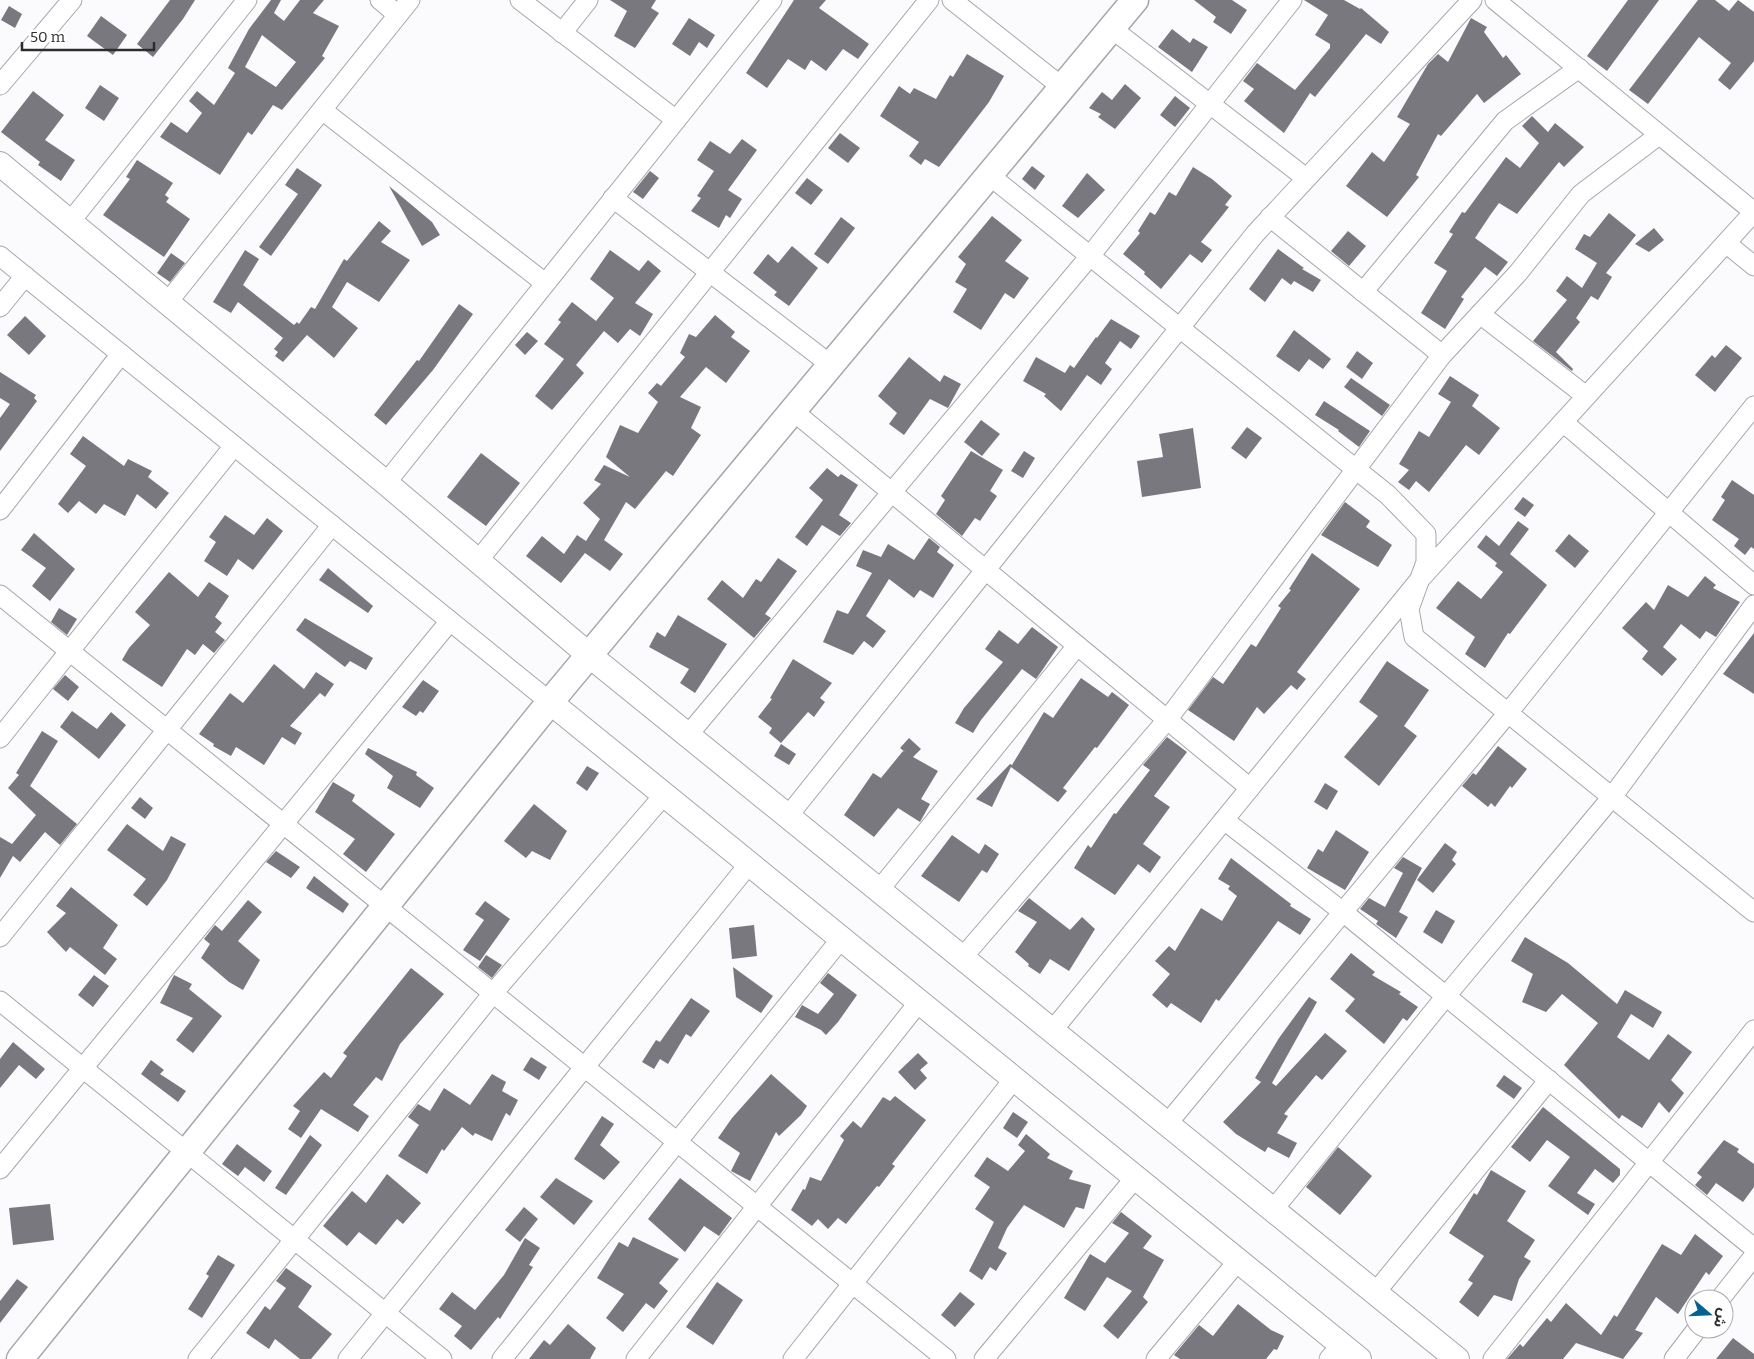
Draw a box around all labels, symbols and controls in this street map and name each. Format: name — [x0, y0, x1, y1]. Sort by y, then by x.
scale bar — [22, 20, 155, 52]
text: 50 m — [30, 28, 66, 46]
north arrow — [1684, 1289, 1734, 1339]
text: ش — [1710, 1306, 1732, 1330]

